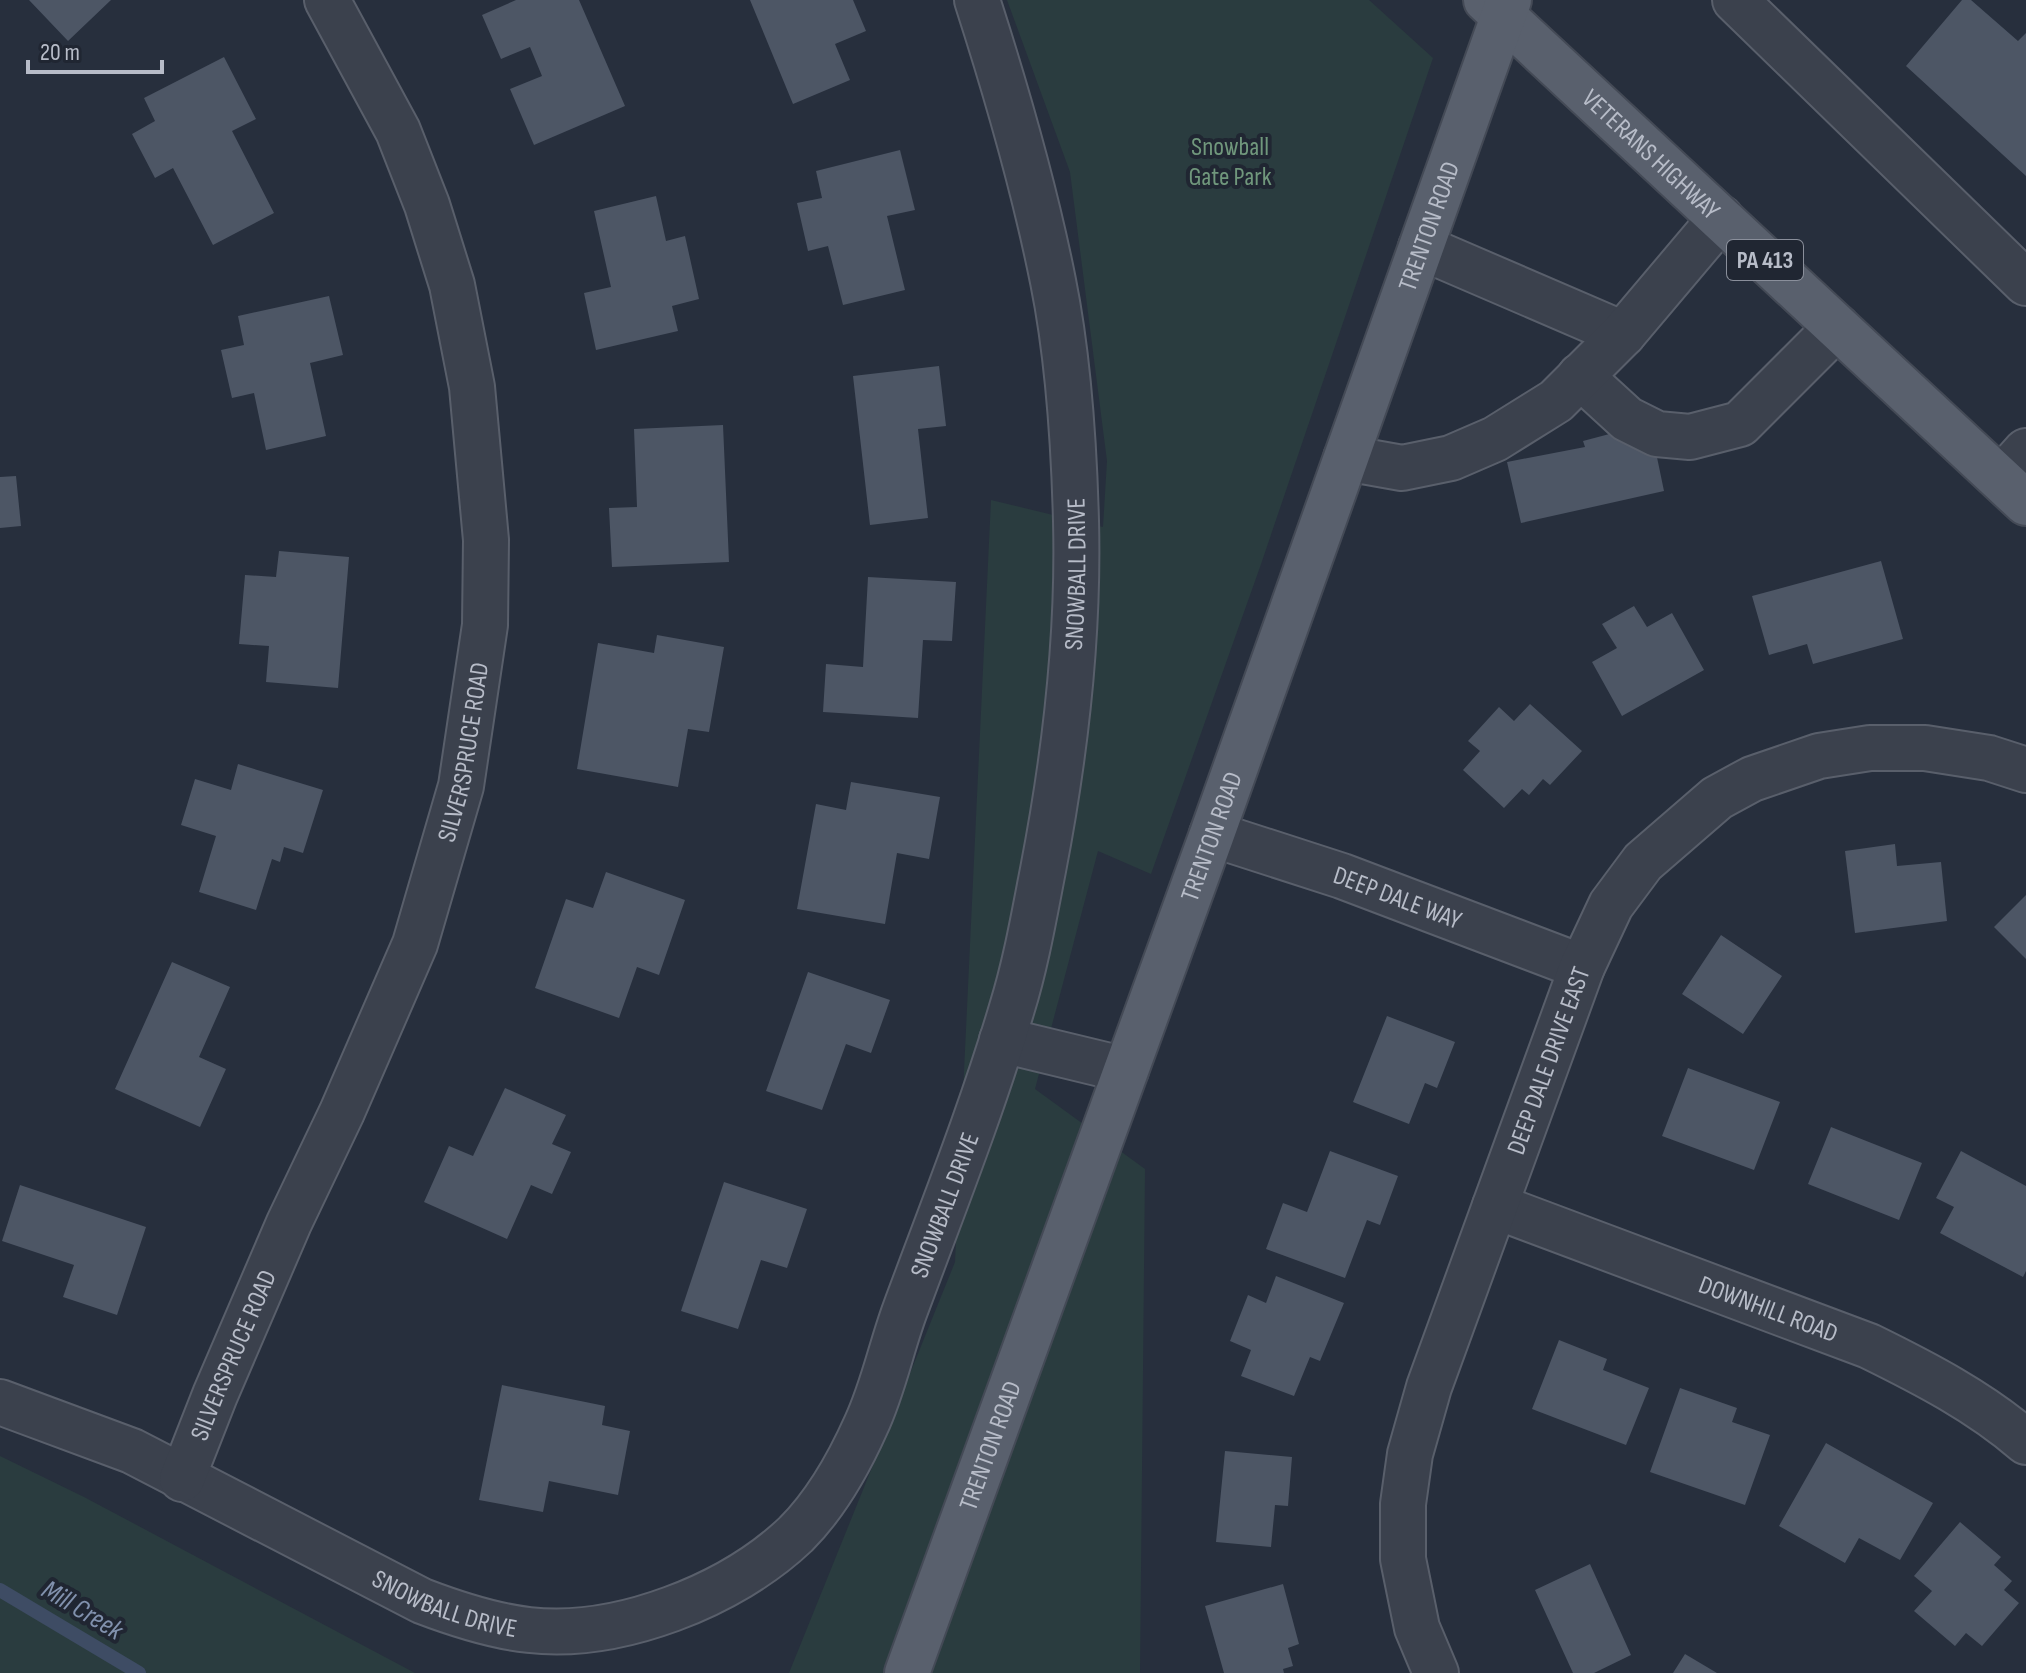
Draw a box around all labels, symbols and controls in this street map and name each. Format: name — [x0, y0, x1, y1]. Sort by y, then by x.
scale bar — [28, 24, 162, 74]
text: 20 m — [40, 38, 80, 67]
street label: VETERANS HIGHWAY — [1575, 83, 1726, 227]
park label: Snowball Gate Park — [1188, 132, 1272, 193]
street label: TRENTON ROAD — [1393, 158, 1467, 296]
road number: PA 413 — [1727, 240, 1803, 280]
street label: SNOWBALL DRIVE — [1059, 497, 1093, 651]
street label: SILVERSPRUCE ROAD — [432, 661, 496, 846]
street label: TRENTON ROAD — [1175, 768, 1250, 906]
street label: DEEP DALE WAY — [1329, 860, 1466, 937]
street label: DEEP DALE DRIVE EAST — [1501, 963, 1598, 1159]
street label: SNOWBALL DRIVE — [904, 1129, 987, 1282]
street label: SILVERSPRUCE ROAD — [185, 1266, 284, 1445]
street label: DOWNHILL ROAD — [1694, 1270, 1842, 1350]
street label: TRENTON ROAD — [953, 1377, 1029, 1515]
street label: SNOWBALL DRIVE — [367, 1564, 519, 1645]
water label: Mill Creek — [36, 1573, 130, 1648]

